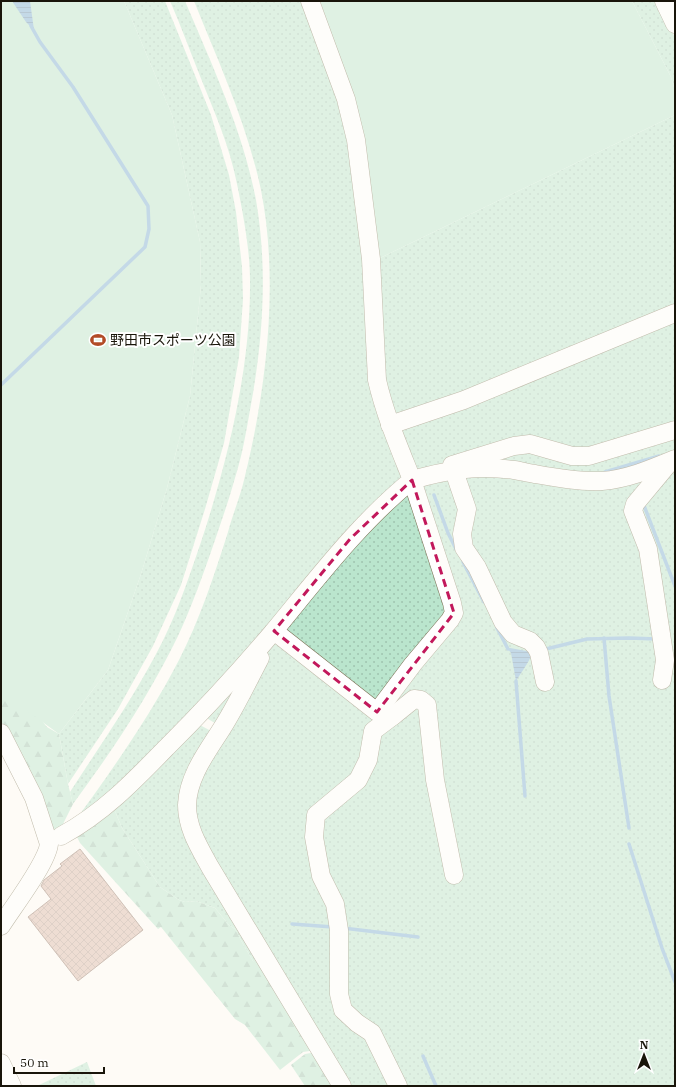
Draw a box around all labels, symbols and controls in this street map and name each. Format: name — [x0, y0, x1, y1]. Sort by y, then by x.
sports icon: 野田市スポーツ公園 — [89, 331, 107, 349]
place label: 野田市スポーツ公園 — [110, 331, 236, 349]
north arrow — [624, 1035, 664, 1075]
text: N — [640, 1038, 649, 1052]
scale bar — [14, 1049, 104, 1075]
text: 50 m — [20, 1055, 49, 1070]

